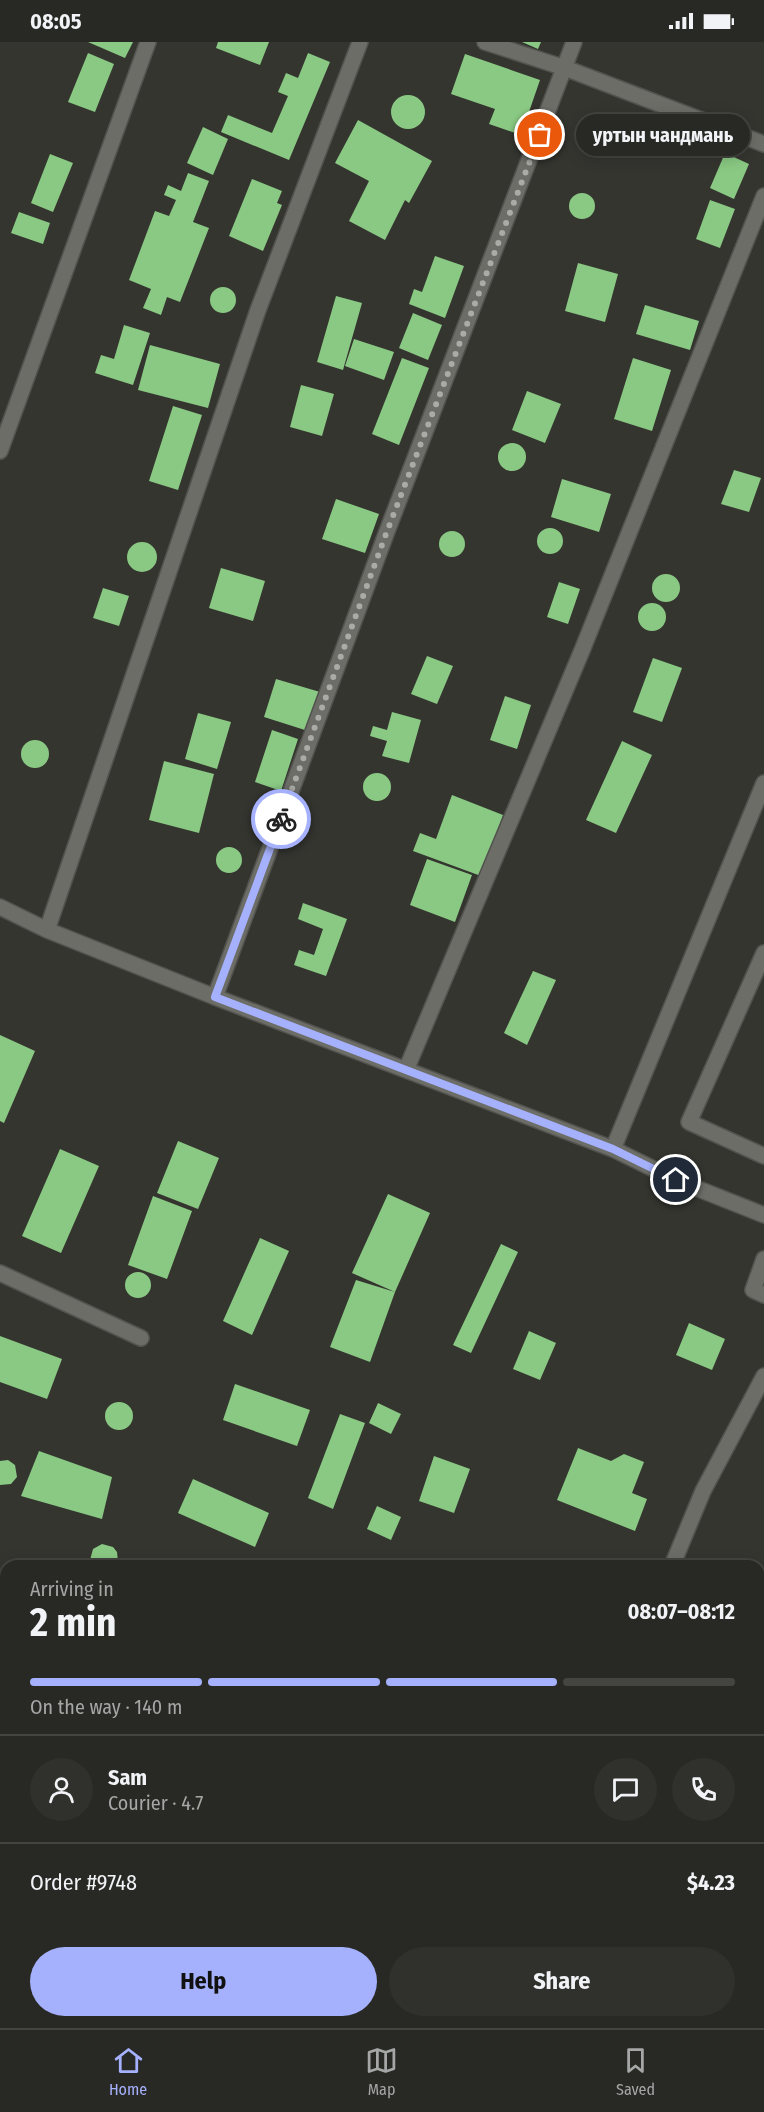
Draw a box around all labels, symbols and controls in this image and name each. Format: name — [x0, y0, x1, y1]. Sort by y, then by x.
text: 08:05 — [30, 8, 81, 35]
pin — [514, 109, 565, 160]
callout: уртын чандмань — [576, 114, 750, 156]
icon: bag — [523, 118, 556, 151]
text: уртын чандмань — [593, 123, 733, 147]
courier — [251, 789, 311, 849]
icon: bike — [265, 803, 298, 836]
pin — [650, 1154, 701, 1205]
icon: home — [659, 1163, 692, 1196]
text: Arriving in — [30, 1577, 114, 1601]
text: 08:07–08:12 — [627, 1598, 735, 1625]
text: 2 min — [30, 1600, 116, 1646]
text: On the way · 140 m — [30, 1695, 182, 1719]
button: person — [30, 1758, 93, 1821]
button: chat — [594, 1758, 657, 1821]
button: phone — [672, 1758, 735, 1821]
text: Sam — [108, 1764, 147, 1791]
text: Courier · 4.7 — [108, 1791, 203, 1815]
text: Order #9748 — [30, 1869, 137, 1896]
text: $4.23 — [687, 1869, 735, 1896]
button: Help — [30, 1947, 377, 2016]
button: Share — [389, 1947, 735, 2016]
tab: Home — [109, 2044, 147, 2099]
tab: Map — [365, 2044, 398, 2099]
tab: Saved — [616, 2044, 655, 2099]

